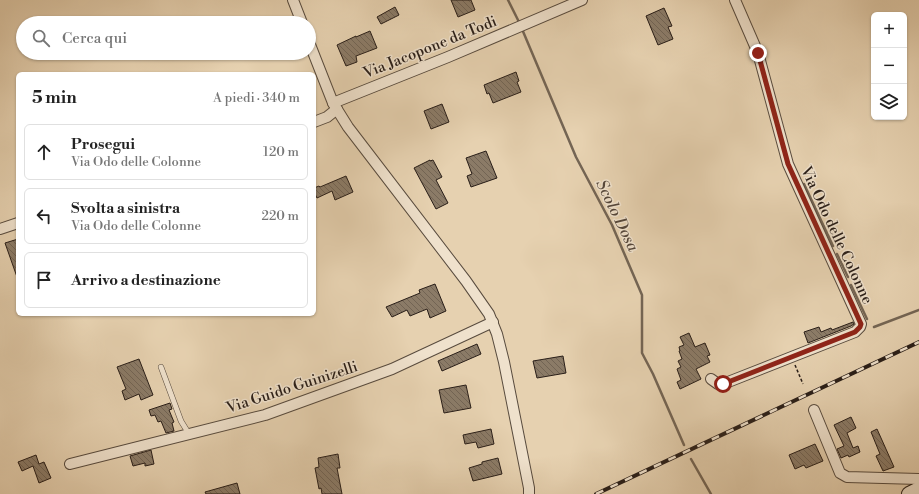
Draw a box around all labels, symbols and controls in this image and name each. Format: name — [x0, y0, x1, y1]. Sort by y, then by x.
street label: Via Jacopone da Todi — [360, 12, 500, 83]
map controls — [871, 12, 907, 120]
button: + — [871, 12, 907, 48]
search box — [16, 16, 316, 60]
icon: search — [30, 27, 52, 49]
text: Cerca qui — [62, 29, 127, 48]
route end — [749, 44, 767, 62]
button: − — [871, 48, 907, 84]
button: layers — [871, 84, 907, 120]
text: 5 min — [32, 87, 77, 109]
text: A piedi · 340 m — [213, 90, 300, 106]
text: Prosegui — [71, 135, 135, 154]
icon: ahead — [33, 141, 55, 163]
text: 120 m — [263, 144, 299, 160]
text: Via Odo delle Colonne — [71, 154, 201, 170]
street label: Via Odo delle Colonne — [796, 162, 877, 307]
water label: Scolo Dosa — [591, 176, 643, 255]
text: Svolta a sinistra — [71, 199, 180, 218]
icon: left — [33, 205, 55, 227]
text: 220 m — [261, 208, 299, 224]
text: Via Odo delle Colonne — [71, 218, 201, 234]
icon: arrive — [33, 269, 55, 291]
text: Arrivo a destinazione — [71, 271, 221, 290]
street label: Via Guido Guinizelli — [223, 357, 360, 418]
route start — [714, 375, 732, 393]

